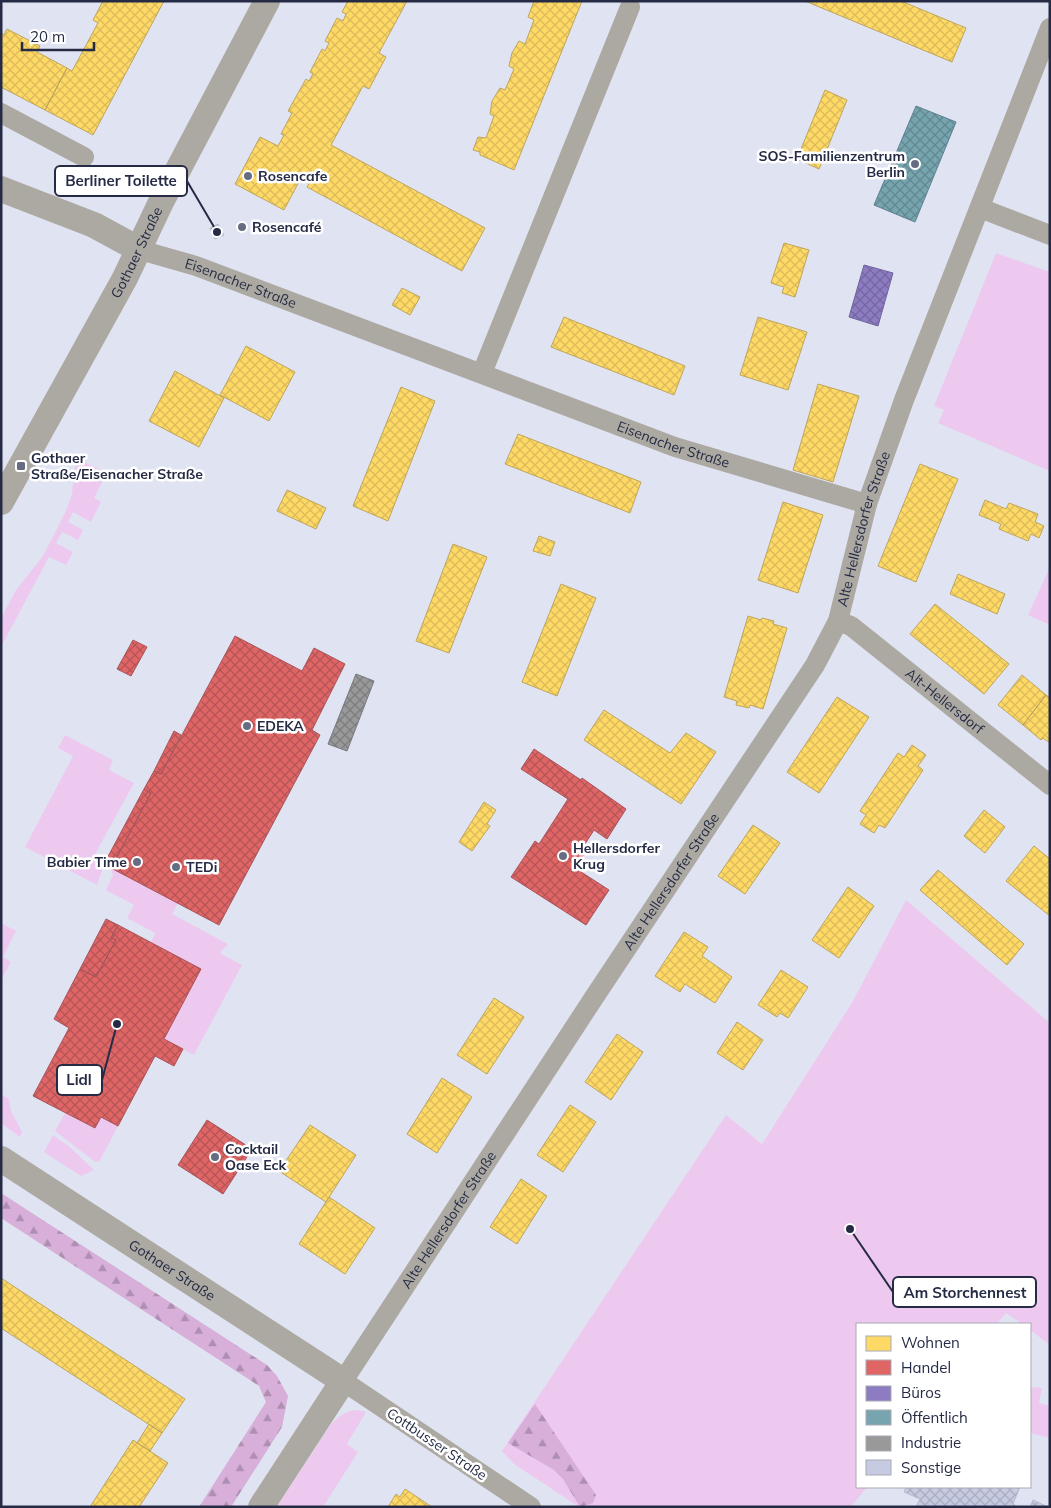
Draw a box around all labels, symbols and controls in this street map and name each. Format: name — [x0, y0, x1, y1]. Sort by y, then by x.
scale bar — [22, 20, 95, 52]
text: 20 m — [30, 27, 65, 46]
place label: SOS-Familienzentrum Berlin — [759, 147, 905, 181]
marker: SOS-Familienzentrum Berlin — [909, 158, 921, 170]
callout: Berliner Toilette — [55, 166, 187, 196]
place label: Rosencafe — [258, 167, 328, 185]
marker: Rosencafe — [242, 170, 254, 182]
text: Berliner Toilette — [65, 171, 177, 190]
street label: Gothaer Straße — [107, 204, 166, 301]
place label: Rosencafé — [252, 218, 322, 236]
marker: Rosencafé — [236, 221, 248, 233]
street label: Eisenacher Straße — [183, 254, 299, 312]
street label: Eisenacher Straße — [615, 417, 732, 472]
place label: Gothaer Straße/Eisenacher Straße — [31, 449, 203, 483]
street label: Alte Hellersdorfer Straße — [833, 449, 894, 609]
marker: Gothaer Straße/Eisenacher Straße — [15, 460, 27, 472]
street label: Alt-Hellersdorf — [902, 664, 988, 738]
place label: EDEKA — [257, 717, 304, 735]
marker: EDEKA — [241, 720, 253, 732]
street label: Alte Hellersdorfer Straße — [619, 810, 723, 953]
place label: Hellersdorfer Krug — [573, 839, 660, 873]
marker: Hellersdorfer Krug — [557, 850, 569, 862]
place label: Babier Time — [47, 853, 127, 871]
marker: Babier Time — [131, 856, 143, 868]
place label: TEDi — [186, 858, 217, 876]
marker: TEDi — [170, 861, 182, 873]
callout: Lidl — [57, 1065, 102, 1095]
text: Lidl — [66, 1070, 92, 1089]
place label: Cocktail Oase Eck — [225, 1140, 287, 1174]
street label: Alte Hellersdorfer Straße — [397, 1148, 500, 1292]
marker: Cocktail Oase Eck — [209, 1151, 221, 1163]
street label: Gothaer Straße — [125, 1235, 219, 1305]
callout: Am Storchennest — [893, 1277, 1036, 1307]
text: Am Storchennest — [904, 1283, 1027, 1302]
legend — [856, 1323, 1031, 1488]
text: Wohnen — [901, 1333, 960, 1352]
text: Handel — [901, 1358, 951, 1377]
text: Büros — [901, 1383, 941, 1402]
street label: Cottbusser Straße — [384, 1404, 490, 1484]
text: Öffentlich — [901, 1408, 968, 1427]
text: Industrie — [901, 1433, 961, 1452]
text: Sonstige — [901, 1458, 961, 1477]

